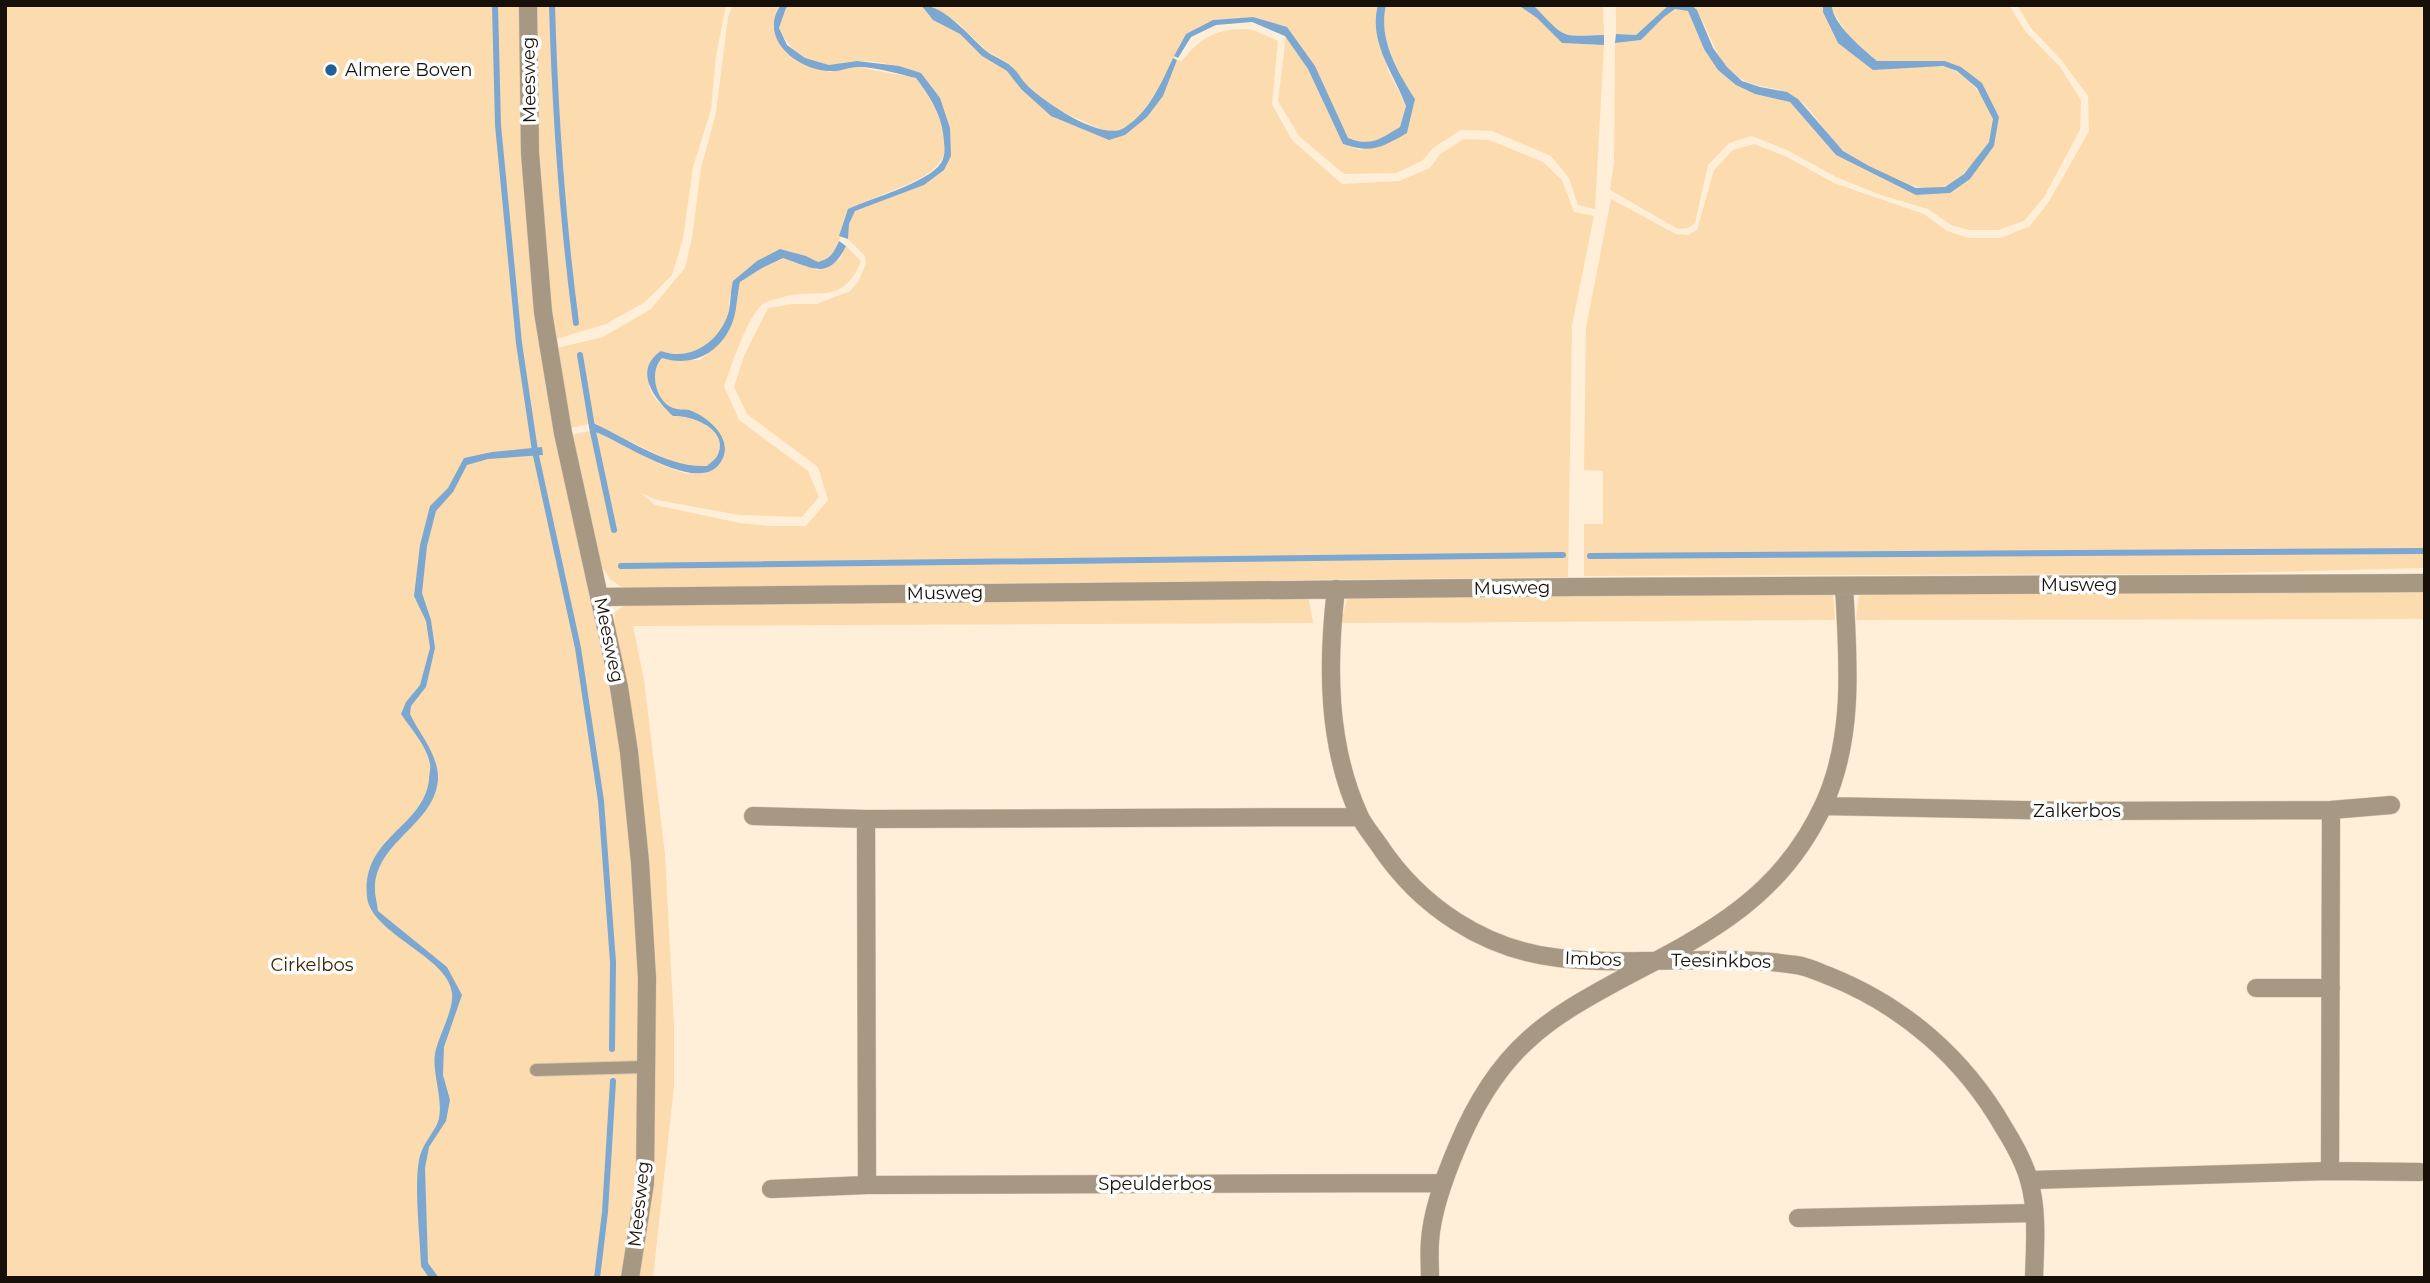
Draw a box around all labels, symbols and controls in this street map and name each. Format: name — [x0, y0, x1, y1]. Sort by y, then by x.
street label: Meesweg — [517, 37, 541, 123]
place label: Almere Boven — [345, 59, 472, 81]
marker: Almere Boven — [323, 62, 339, 78]
street label: Musweg — [2041, 574, 2117, 596]
street label: Musweg — [1473, 576, 1551, 600]
street label: Musweg — [906, 581, 984, 605]
street label: Meesweg — [589, 596, 629, 684]
street label: Zalkerbos — [2033, 800, 2121, 822]
street label: Imbos — [1564, 947, 1622, 971]
street label: Teesinkbos — [1671, 949, 1771, 973]
park label: Cirkelbos — [270, 954, 354, 976]
street label: Meesweg — [624, 1160, 654, 1248]
street label: Speulderbos — [1098, 1173, 1212, 1195]

